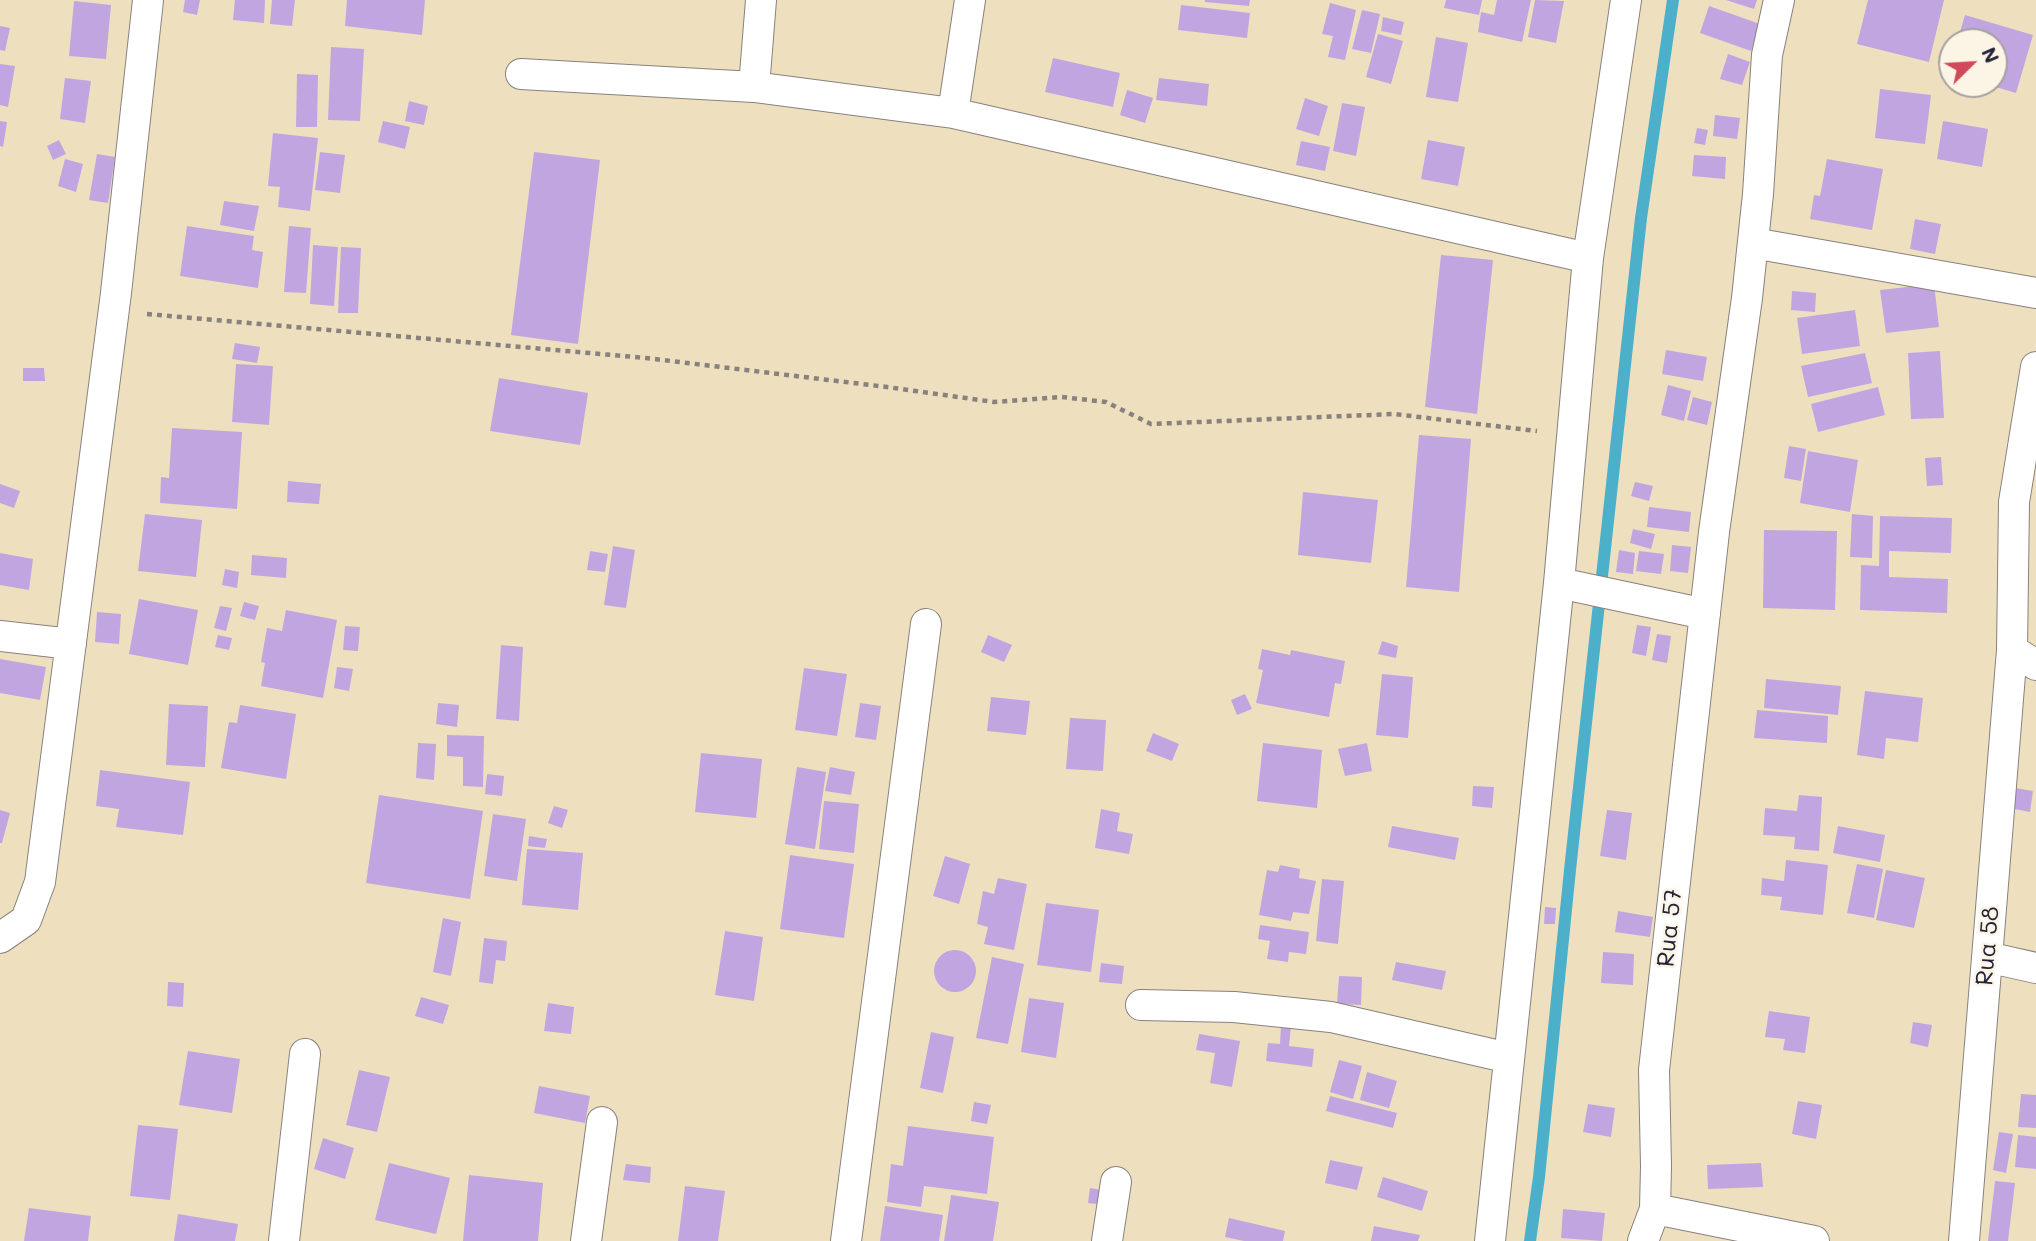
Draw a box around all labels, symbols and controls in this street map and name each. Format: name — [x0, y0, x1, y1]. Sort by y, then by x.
north arrow — [1938, 28, 2008, 98]
text: N — [1976, 43, 2005, 67]
street label: Rua 57 — [1652, 887, 1688, 969]
street label: Rua 58 — [1970, 905, 2006, 987]

